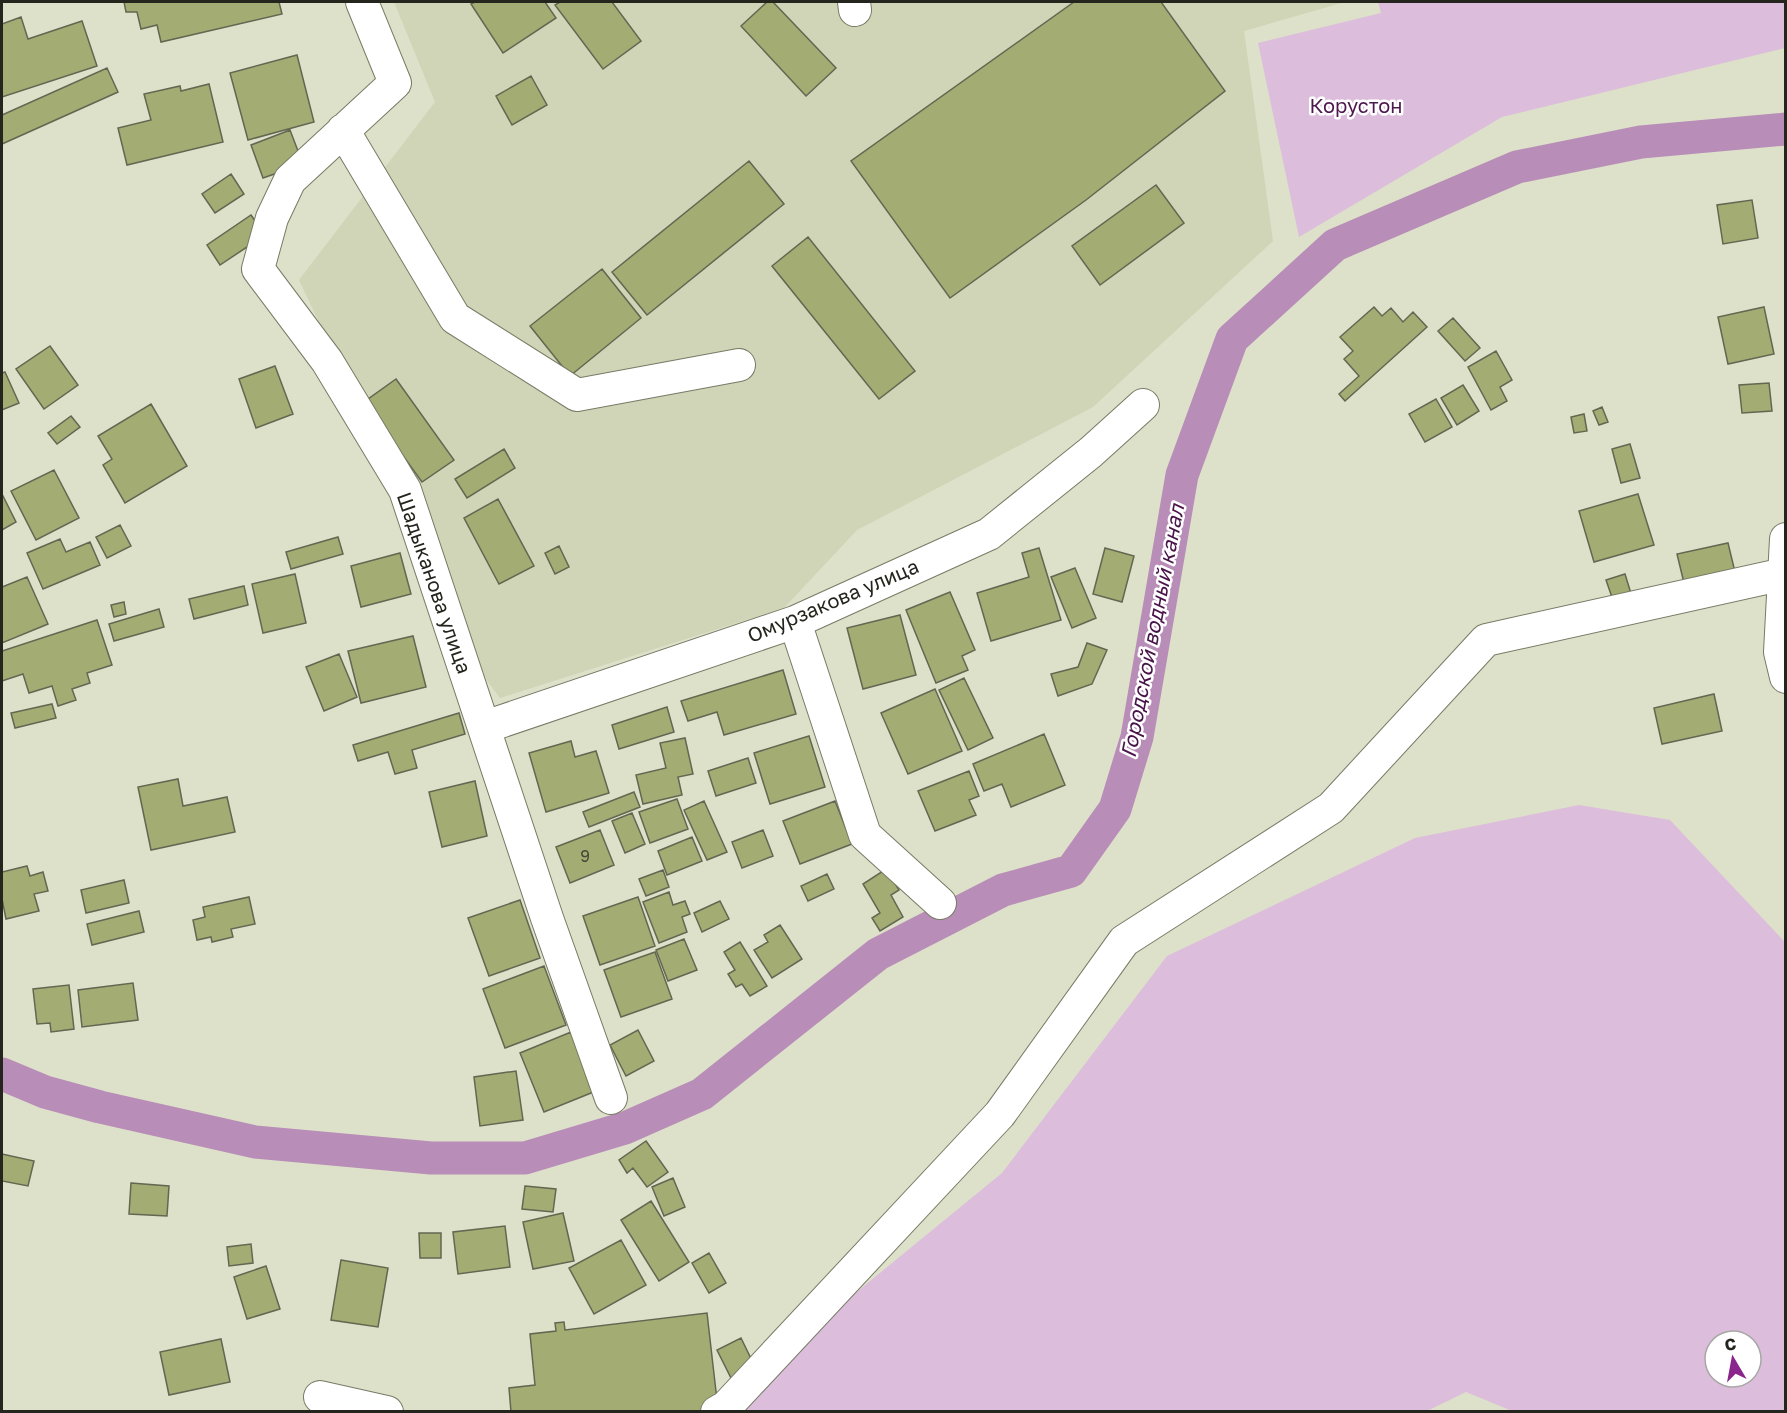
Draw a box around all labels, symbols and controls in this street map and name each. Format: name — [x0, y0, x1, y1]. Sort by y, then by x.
park label: Корустон — [1310, 93, 1403, 117]
street label: Шадыканова улица — [393, 489, 477, 677]
water label: Городской водный канал — [1115, 500, 1190, 760]
street label: Омурзакова улица — [743, 553, 922, 647]
house number: 9 — [580, 846, 590, 866]
north arrow — [1703, 1329, 1763, 1389]
text: С — [1723, 1333, 1738, 1355]

